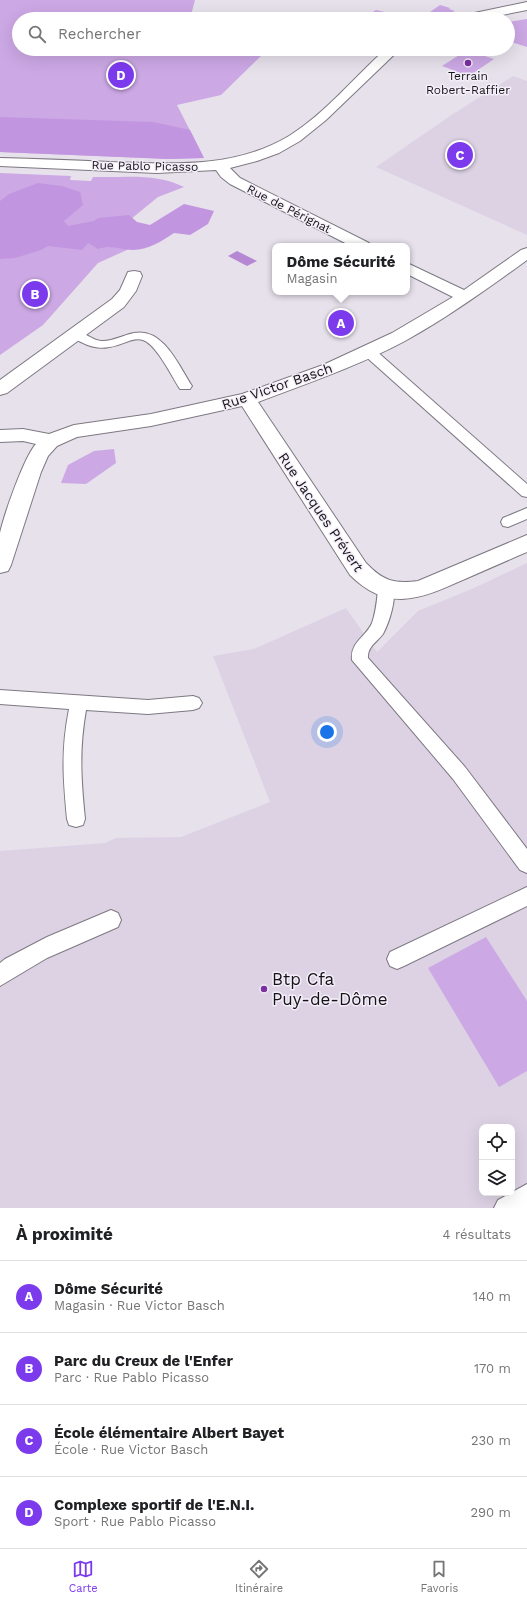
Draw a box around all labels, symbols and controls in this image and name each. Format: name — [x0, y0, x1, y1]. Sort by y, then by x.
search box — [12, 12, 515, 56]
icon: search — [26, 23, 48, 45]
text: Rechercher — [58, 25, 141, 43]
marker: Terrain Robert-Raffier — [463, 58, 473, 68]
pin: D — [108, 60, 134, 90]
place label: Terrain Robert-Raffier — [426, 69, 510, 97]
pin: C — [447, 140, 473, 170]
street label: Rue Pablo Picasso — [92, 158, 198, 174]
street label: Rue de Pérignat — [245, 182, 333, 236]
popup — [272, 243, 410, 295]
text: Dôme Sécurité — [286, 253, 396, 271]
text: Magasin — [286, 271, 337, 286]
pin: B — [22, 279, 48, 309]
pin: A — [328, 308, 354, 338]
street label: Rue Victor Basch — [219, 360, 335, 412]
street label: Rue Jacques Prévert — [275, 450, 367, 575]
your location — [317, 722, 337, 742]
place label: Btp Cfa Puy-de-Dôme — [272, 969, 388, 1009]
marker: Btp Cfa Puy-de-Dôme — [259, 984, 269, 994]
map controls — [479, 1124, 515, 1196]
button: locate — [479, 1124, 515, 1160]
button: layers — [479, 1160, 515, 1196]
text: À proximité — [16, 1224, 113, 1244]
text: 4 résultats — [443, 1227, 511, 1242]
text: Dôme Sécurité — [54, 1280, 163, 1298]
text: A — [25, 1289, 33, 1304]
text: 140 m — [473, 1289, 511, 1304]
text: Magasin · Rue Victor Basch — [54, 1298, 225, 1313]
text: Parc du Creux de l'Enfer — [54, 1352, 233, 1370]
text: B — [25, 1361, 33, 1376]
text: 170 m — [474, 1361, 511, 1376]
text: Parc · Rue Pablo Picasso — [54, 1370, 209, 1385]
text: École élémentaire Albert Bayet — [54, 1424, 284, 1442]
text: C — [25, 1433, 33, 1448]
text: 230 m — [471, 1433, 511, 1448]
text: École · Rue Victor Basch — [54, 1442, 208, 1457]
text: Complexe sportif de l'E.N.I. — [54, 1496, 254, 1514]
text: D — [24, 1505, 34, 1520]
text: 290 m — [470, 1505, 511, 1520]
text: Sport · Rue Pablo Picasso — [54, 1514, 216, 1529]
tab: Carte — [69, 1558, 98, 1595]
tab: Itinéraire — [235, 1558, 283, 1595]
tab: Favoris — [421, 1558, 458, 1595]

